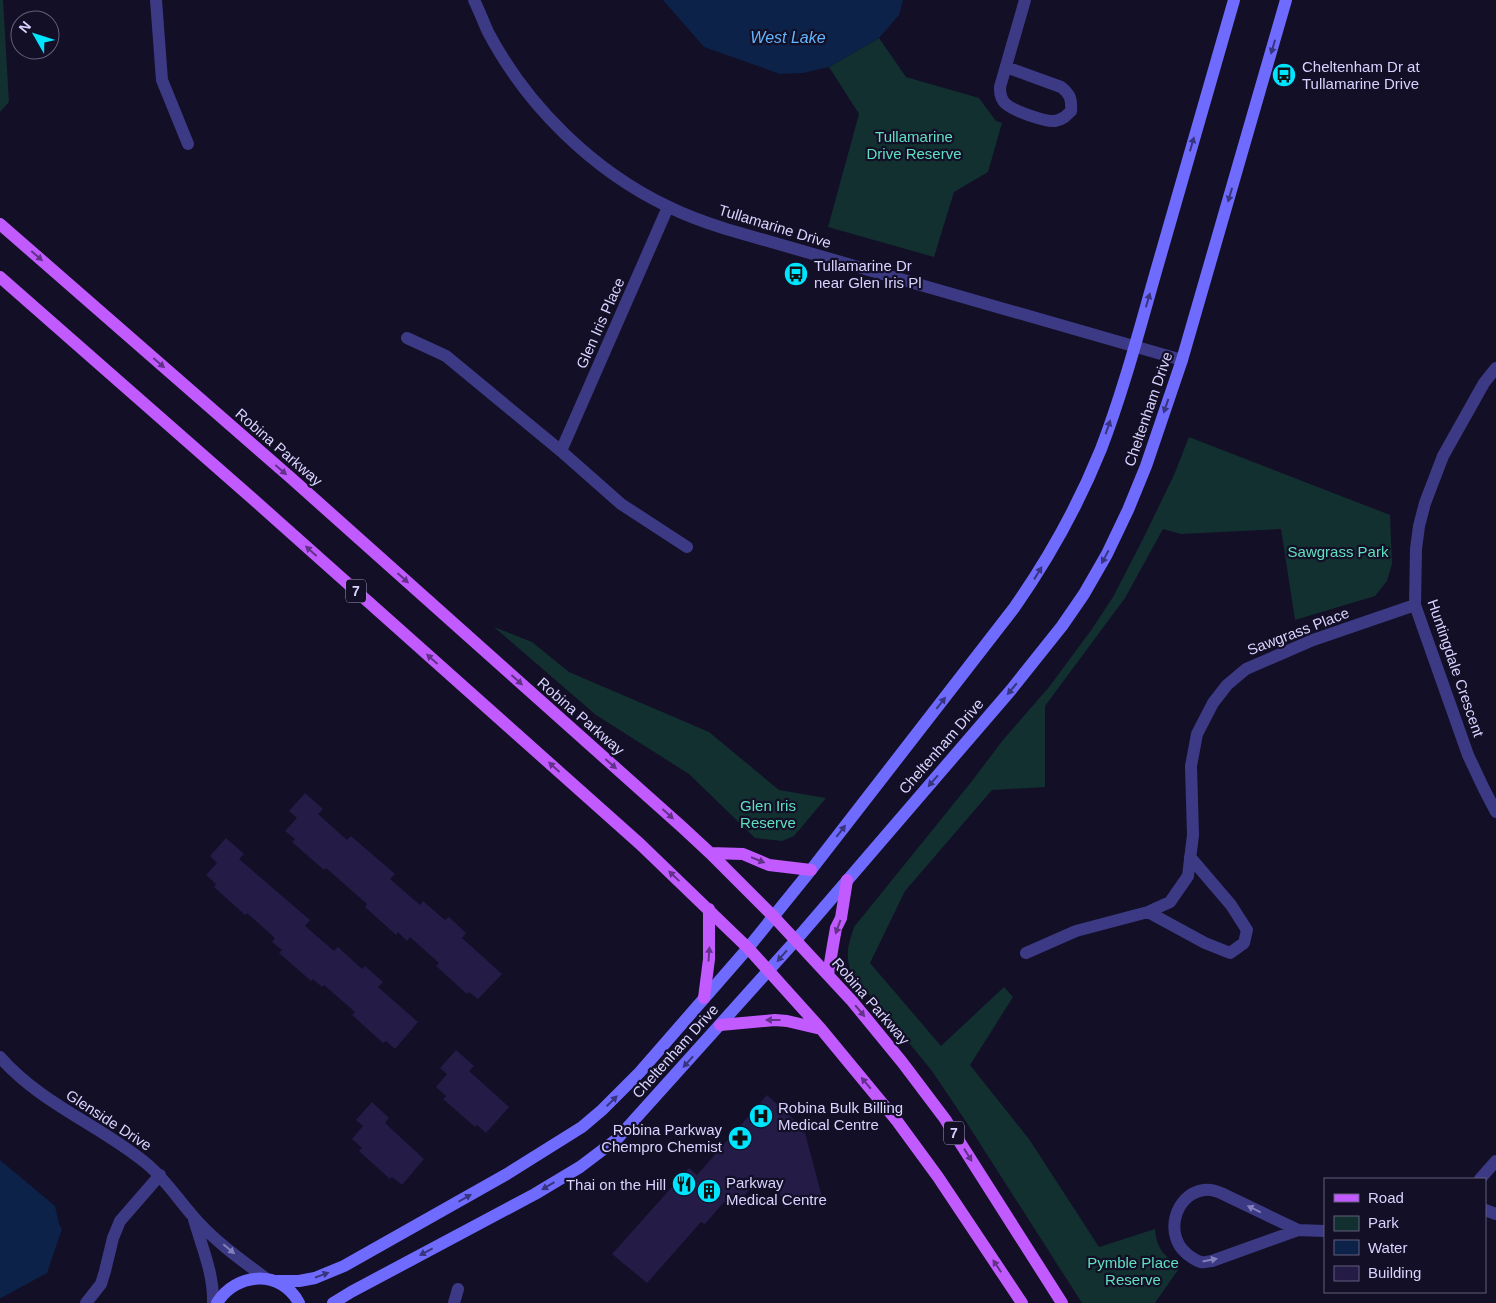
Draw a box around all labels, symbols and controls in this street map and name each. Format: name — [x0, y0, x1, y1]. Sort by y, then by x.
north arrow — [10, 10, 60, 60]
text: N — [15, 18, 34, 36]
water label: West Lake — [750, 29, 826, 46]
one-way arrow — [1268, 39, 1276, 54]
place label: Cheltenham Dr at Tullamarine Drive — [1302, 58, 1420, 92]
bus stop icon: Cheltenham Dr at Tullamarine Drive — [1271, 62, 1297, 88]
park label: Tullamarine Drive Reserve — [866, 128, 962, 162]
one-way arrow — [1189, 136, 1197, 151]
one-way arrow — [1225, 188, 1233, 203]
street label: Tullamarine Drive — [717, 201, 833, 251]
one-way arrow — [30, 251, 43, 262]
place label: Tullamarine Dr near Glen Iris Pl — [814, 257, 922, 291]
bus stop icon: Tullamarine Dr near Glen Iris Pl — [783, 261, 809, 287]
street label: Glen Iris Place — [572, 275, 628, 371]
one-way arrow — [1144, 292, 1152, 307]
street label: Cheltenham Drive — [1120, 349, 1176, 469]
one-way arrow — [152, 358, 165, 369]
one-way arrow — [1162, 399, 1170, 414]
street label: Robina Parkway — [232, 405, 326, 490]
one-way arrow — [1105, 419, 1112, 434]
one-way arrow — [275, 465, 288, 476]
park label: Sawgrass Park — [1288, 543, 1389, 560]
one-way arrow — [305, 545, 317, 557]
one-way arrow — [1101, 549, 1109, 564]
one-way arrow — [1034, 566, 1043, 579]
one-way arrow — [396, 573, 409, 584]
road number: 7 — [346, 580, 366, 602]
street label: Huntingdale Crescent — [1424, 597, 1488, 740]
street label: Sawgrass Place — [1245, 604, 1351, 658]
one-way arrow — [427, 653, 439, 665]
one-way arrow — [510, 674, 522, 686]
street label: Robina Parkway — [534, 674, 628, 759]
one-way arrow — [1006, 683, 1018, 695]
street label: Cheltenham Drive — [895, 695, 987, 797]
one-way arrow — [936, 697, 947, 710]
one-way arrow — [605, 758, 617, 770]
one-way arrow — [548, 761, 560, 773]
one-way arrow — [927, 774, 939, 786]
park label: Glen Iris Reserve — [740, 797, 796, 831]
one-way arrow — [661, 808, 673, 820]
one-way arrow — [836, 825, 847, 838]
one-way arrow — [751, 856, 766, 864]
one-way arrow — [668, 870, 680, 882]
one-way arrow — [834, 920, 842, 935]
one-way arrow — [706, 946, 714, 962]
one-way arrow — [776, 949, 788, 961]
street label: Robina Parkway — [829, 954, 914, 1048]
street label: Cheltenham Drive — [629, 1001, 721, 1101]
one-way arrow — [855, 1005, 866, 1018]
one-way arrow — [765, 1016, 781, 1024]
one-way arrow — [682, 1055, 694, 1067]
one-way arrow — [860, 1078, 872, 1090]
street label: Glenside Drive — [63, 1086, 155, 1154]
one-way arrow — [605, 1095, 617, 1107]
place label: Robina Bulk Billing Medical Centre — [778, 1099, 903, 1133]
hospital icon: Robina Bulk Billing Medical Centre — [748, 1103, 774, 1129]
place label: Robina Parkway Chempro Chemist — [601, 1121, 723, 1155]
road number: 7 — [944, 1122, 964, 1144]
pharmacy icon: Robina Parkway Chempro Chemist — [727, 1125, 753, 1151]
one-way arrow — [963, 1149, 972, 1162]
restaurant icon: Thai on the Hill — [671, 1171, 697, 1197]
place label: Parkway Medical Centre — [726, 1174, 827, 1208]
place label: Thai on the Hill — [566, 1176, 666, 1193]
building icon: Parkway Medical Centre — [696, 1178, 722, 1204]
legend — [1324, 1178, 1486, 1293]
one-way arrow — [541, 1181, 554, 1190]
text: Road — [1368, 1189, 1404, 1206]
one-way arrow — [458, 1193, 471, 1202]
one-way arrow — [1247, 1205, 1261, 1213]
text: Park — [1368, 1214, 1399, 1231]
text: Water — [1368, 1239, 1407, 1256]
one-way arrow — [222, 1244, 235, 1255]
one-way arrow — [418, 1248, 433, 1256]
park label: Pymble Place Reserve — [1087, 1254, 1179, 1288]
one-way arrow — [1202, 1256, 1218, 1264]
one-way arrow — [992, 1259, 1002, 1273]
text: Building — [1368, 1264, 1421, 1281]
one-way arrow — [315, 1271, 330, 1279]

